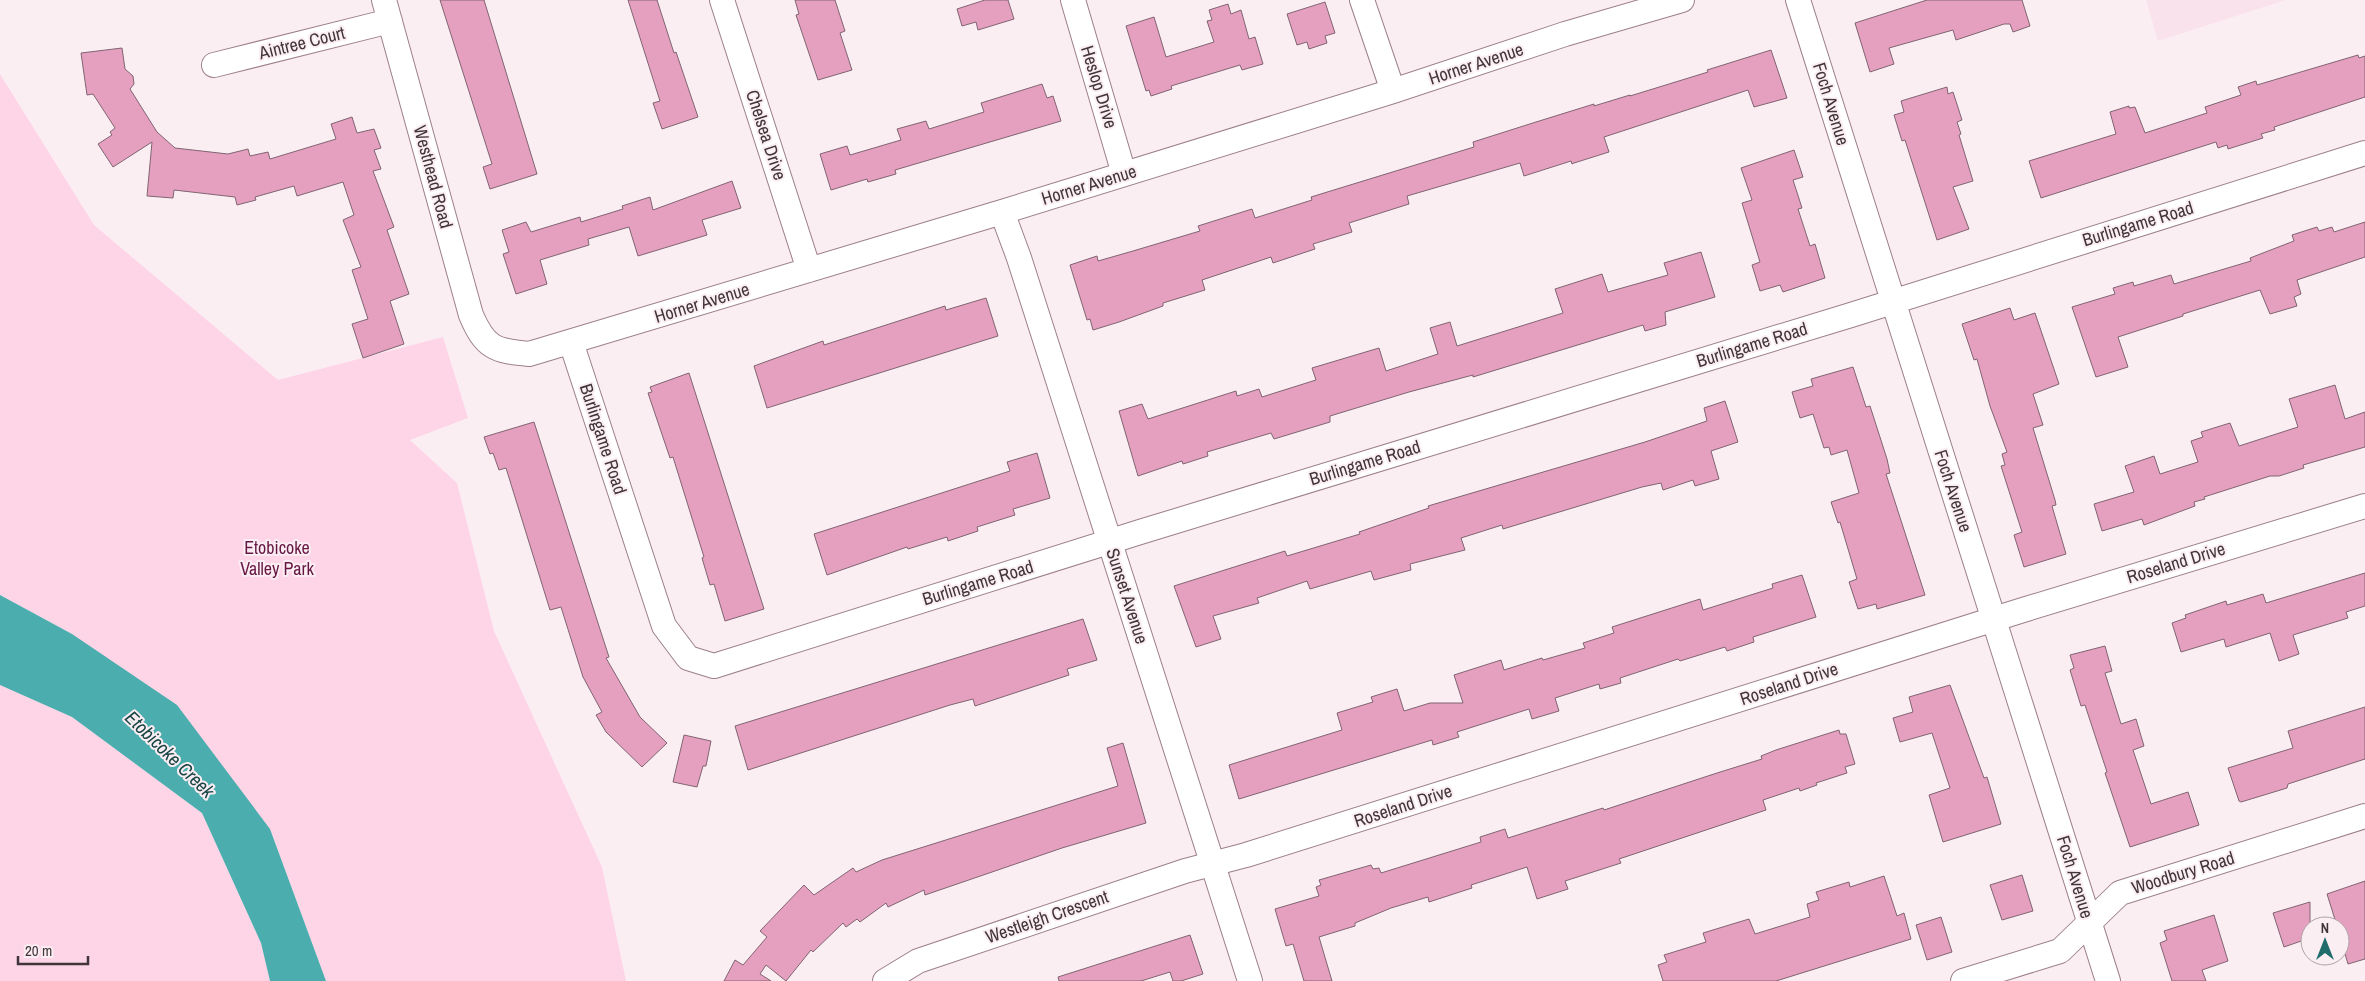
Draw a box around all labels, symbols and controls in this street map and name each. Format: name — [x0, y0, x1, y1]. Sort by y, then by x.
street label: Aintree Court — [255, 20, 347, 66]
street label: Horner Avenue — [1425, 36, 1526, 91]
street label: Heslop Drive — [1075, 42, 1124, 131]
street label: Foch Avenue — [1807, 59, 1856, 148]
street label: Chelsea Drive — [740, 87, 793, 183]
street label: Westhead Road — [408, 123, 459, 231]
street label: Horner Avenue — [1038, 158, 1139, 211]
street label: Burlingame Road — [2079, 195, 2196, 252]
street label: Horner Avenue — [651, 276, 752, 329]
street label: Burlingame Road — [1693, 316, 1810, 373]
street label: Burlingame Road — [574, 380, 633, 497]
street label: Burlingame Road — [1306, 434, 1423, 491]
street label: Foch Avenue — [1928, 446, 1979, 535]
park label: Etobicoke Valley Park — [240, 535, 314, 581]
street label: Roseland Drive — [2124, 536, 2228, 589]
street label: Sunset Avenue — [1100, 545, 1155, 647]
street label: Burlingame Road — [919, 554, 1036, 611]
street label: Roseland Drive — [1737, 656, 1841, 711]
water label: Etobicoke Creek — [120, 705, 221, 804]
street label: Roseland Drive — [1351, 778, 1455, 833]
street label: Foch Avenue — [2051, 832, 2100, 921]
street label: Woodbury Road — [2128, 845, 2237, 900]
street label: Westleigh Crescent — [982, 884, 1112, 949]
north arrow — [2300, 916, 2350, 966]
text: N — [2321, 919, 2329, 937]
scale bar — [18, 934, 88, 966]
text: 20 m — [25, 940, 52, 961]

